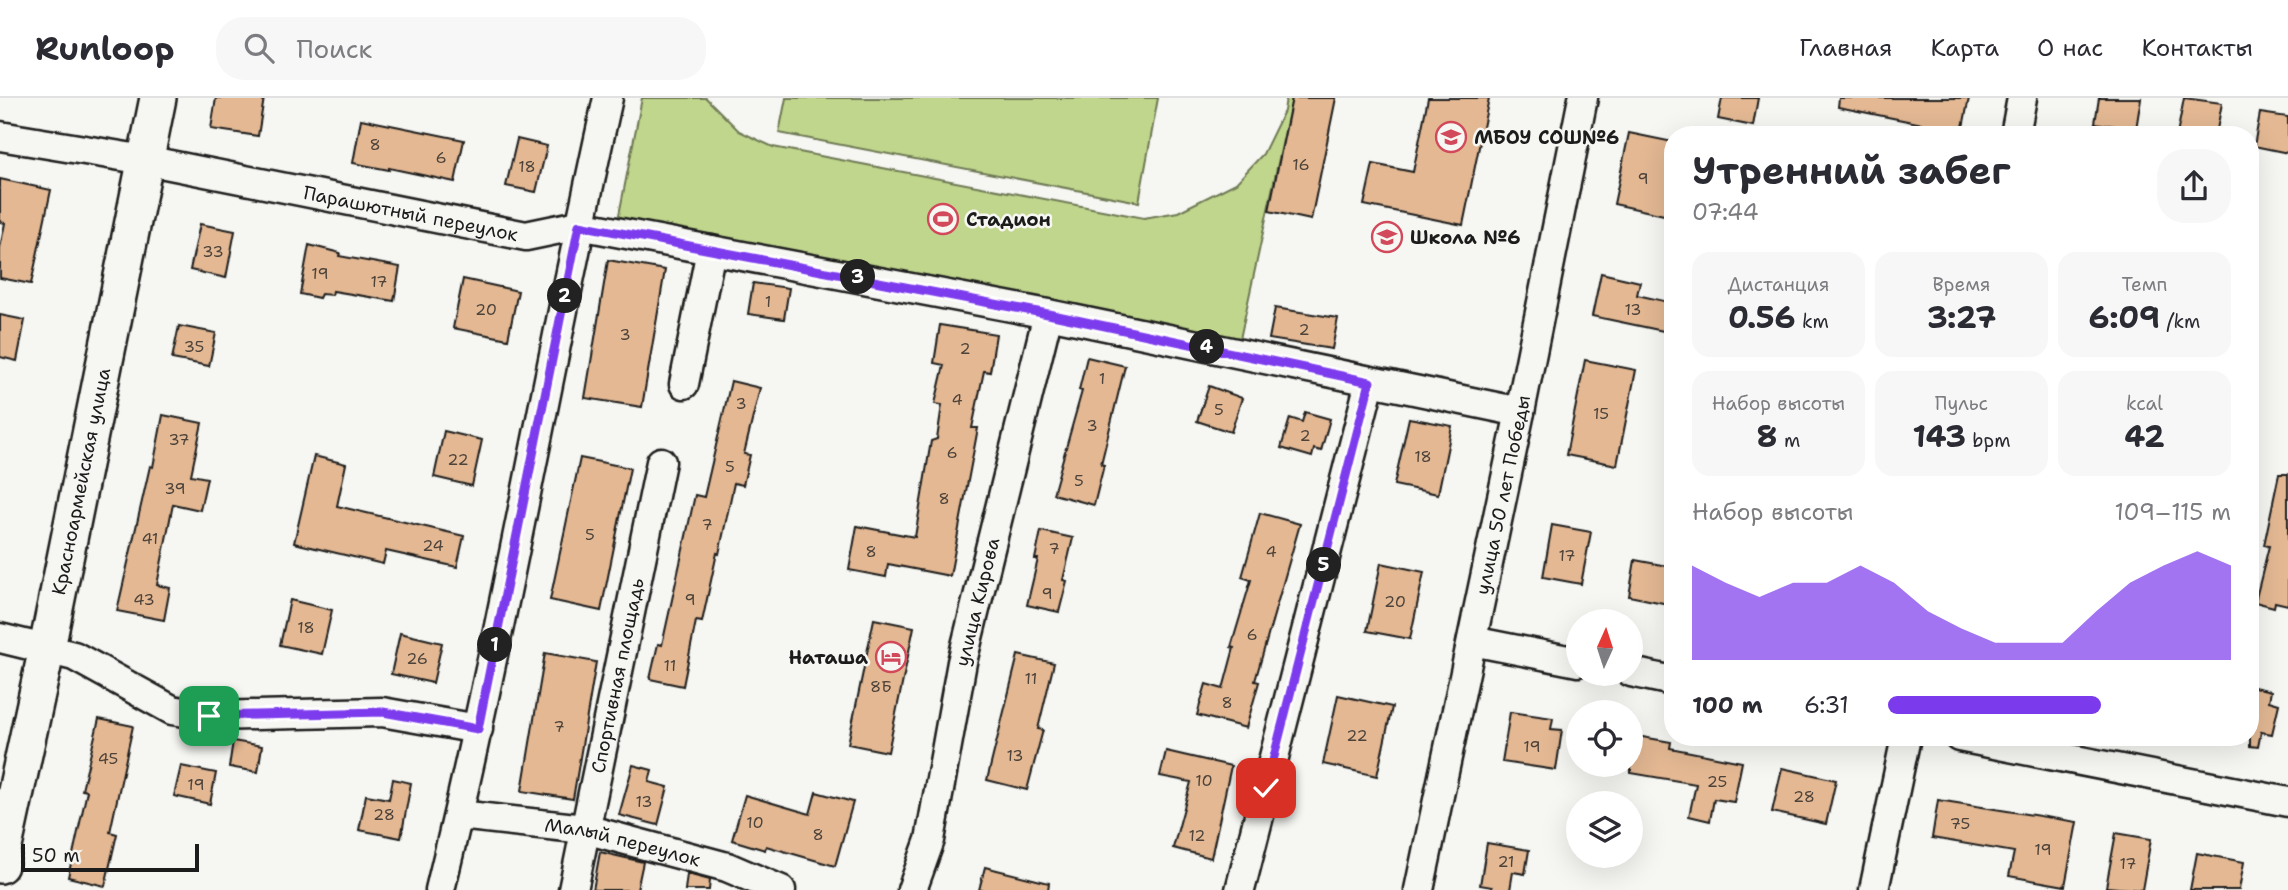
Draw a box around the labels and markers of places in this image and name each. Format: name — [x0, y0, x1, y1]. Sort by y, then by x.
school or university icon: МБОУ СОШ№6 — [1434, 120, 1468, 154]
place label: МБОУ СОШ№6 — [1474, 125, 1619, 150]
sports icon: Стадион — [926, 202, 960, 236]
place label: Стадион — [966, 207, 1051, 232]
school or university icon: Школа №6 — [1370, 220, 1404, 254]
place label: Школа №6 — [1410, 225, 1521, 250]
pin: 3 — [840, 260, 876, 294]
pin: 2 — [548, 278, 582, 314]
pin: 4 — [1190, 330, 1224, 364]
pin: 5 — [1306, 547, 1342, 582]
pin: 1 — [477, 628, 512, 662]
hotel icon: Наташа — [874, 640, 908, 674]
place label: Наташа — [788, 645, 868, 670]
pin — [179, 686, 239, 746]
pin — [1236, 758, 1296, 818]

